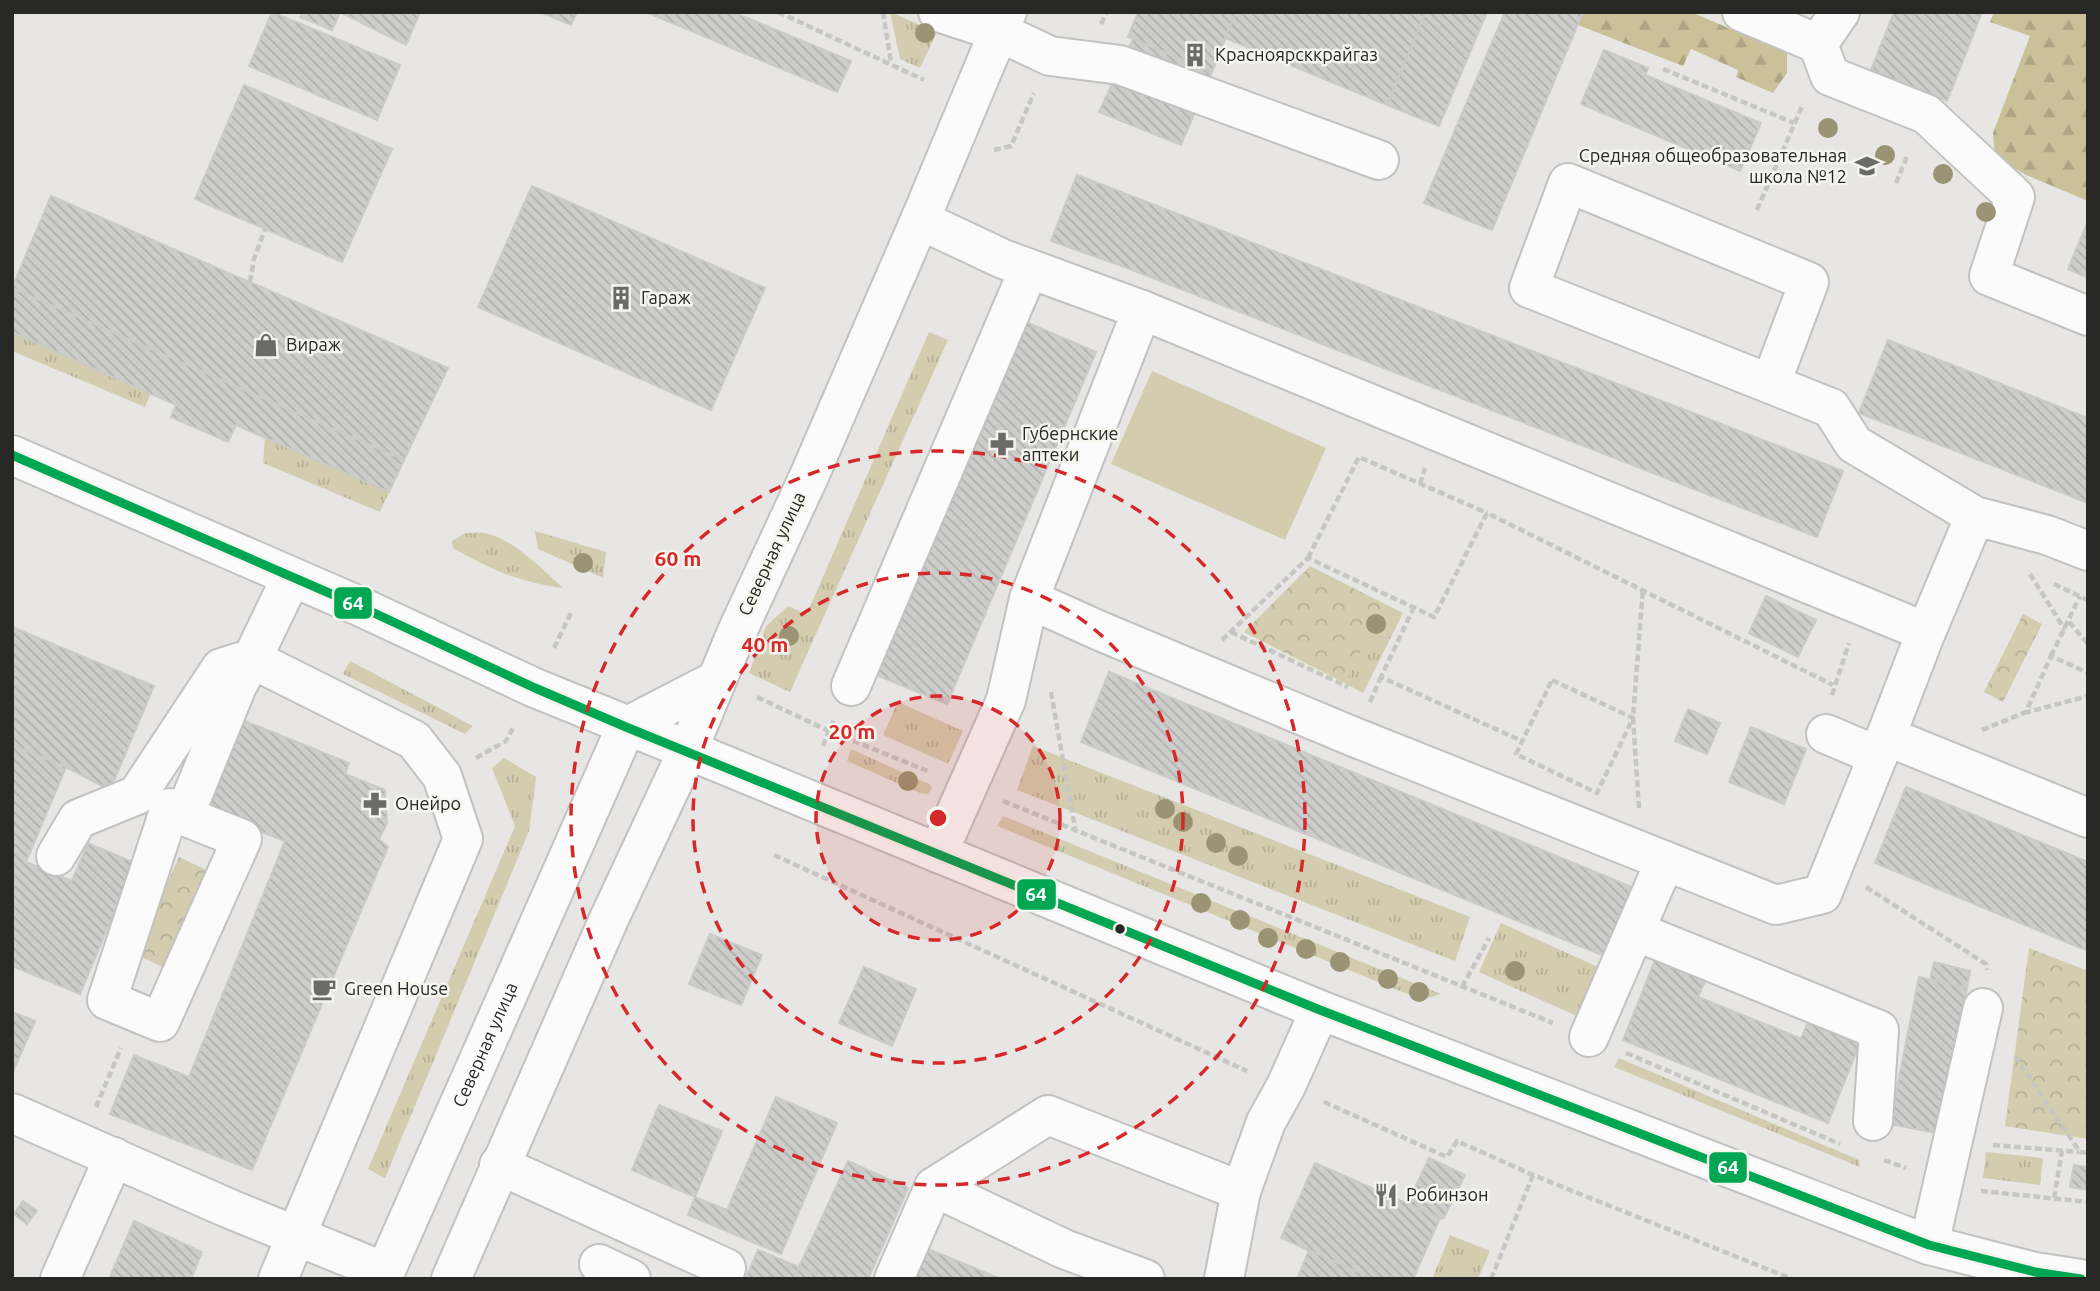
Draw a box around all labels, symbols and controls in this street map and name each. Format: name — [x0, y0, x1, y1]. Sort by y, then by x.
building icon: Красноярсккрайгаз — [1181, 41, 1209, 69]
place label: Красноярсккрайгаз — [1215, 44, 1378, 64]
place label: Средняя общеобразовательная школа №12 — [1579, 145, 1847, 186]
school or university icon: Средняя общеобразовательная школа №12 — [1853, 152, 1881, 180]
building icon: Гараж — [607, 284, 635, 312]
place label: Гараж — [641, 287, 691, 307]
shop icon: Вираж — [252, 331, 280, 359]
place label: Вираж — [286, 334, 342, 354]
place label: Губернские аптеки — [1022, 423, 1119, 464]
pharmacy icon: Губернские аптеки — [988, 430, 1016, 458]
street label: Северная улица — [734, 489, 809, 619]
text: 60 m — [655, 546, 701, 570]
line badge: 64 — [333, 586, 373, 620]
text: 64 — [342, 592, 364, 614]
text: 40 m — [742, 632, 788, 656]
text: 20 m — [829, 719, 875, 743]
pharmacy icon: Онейро — [361, 790, 389, 818]
place label: Онейро — [395, 793, 461, 813]
centre of rings — [926, 806, 950, 830]
line badge: 64 — [1016, 878, 1057, 911]
text: 64 — [1025, 883, 1047, 905]
unlabelled marker — [1113, 922, 1127, 936]
cafe icon: Green House — [310, 975, 338, 1003]
place label: Green House — [344, 978, 448, 998]
street label: Северная улица — [448, 979, 521, 1110]
line badge: 64 — [1708, 1151, 1748, 1184]
text: 64 — [1717, 1156, 1739, 1178]
restaurant icon: Робинзон — [1372, 1181, 1400, 1209]
place label: Робинзон — [1406, 1184, 1488, 1204]

